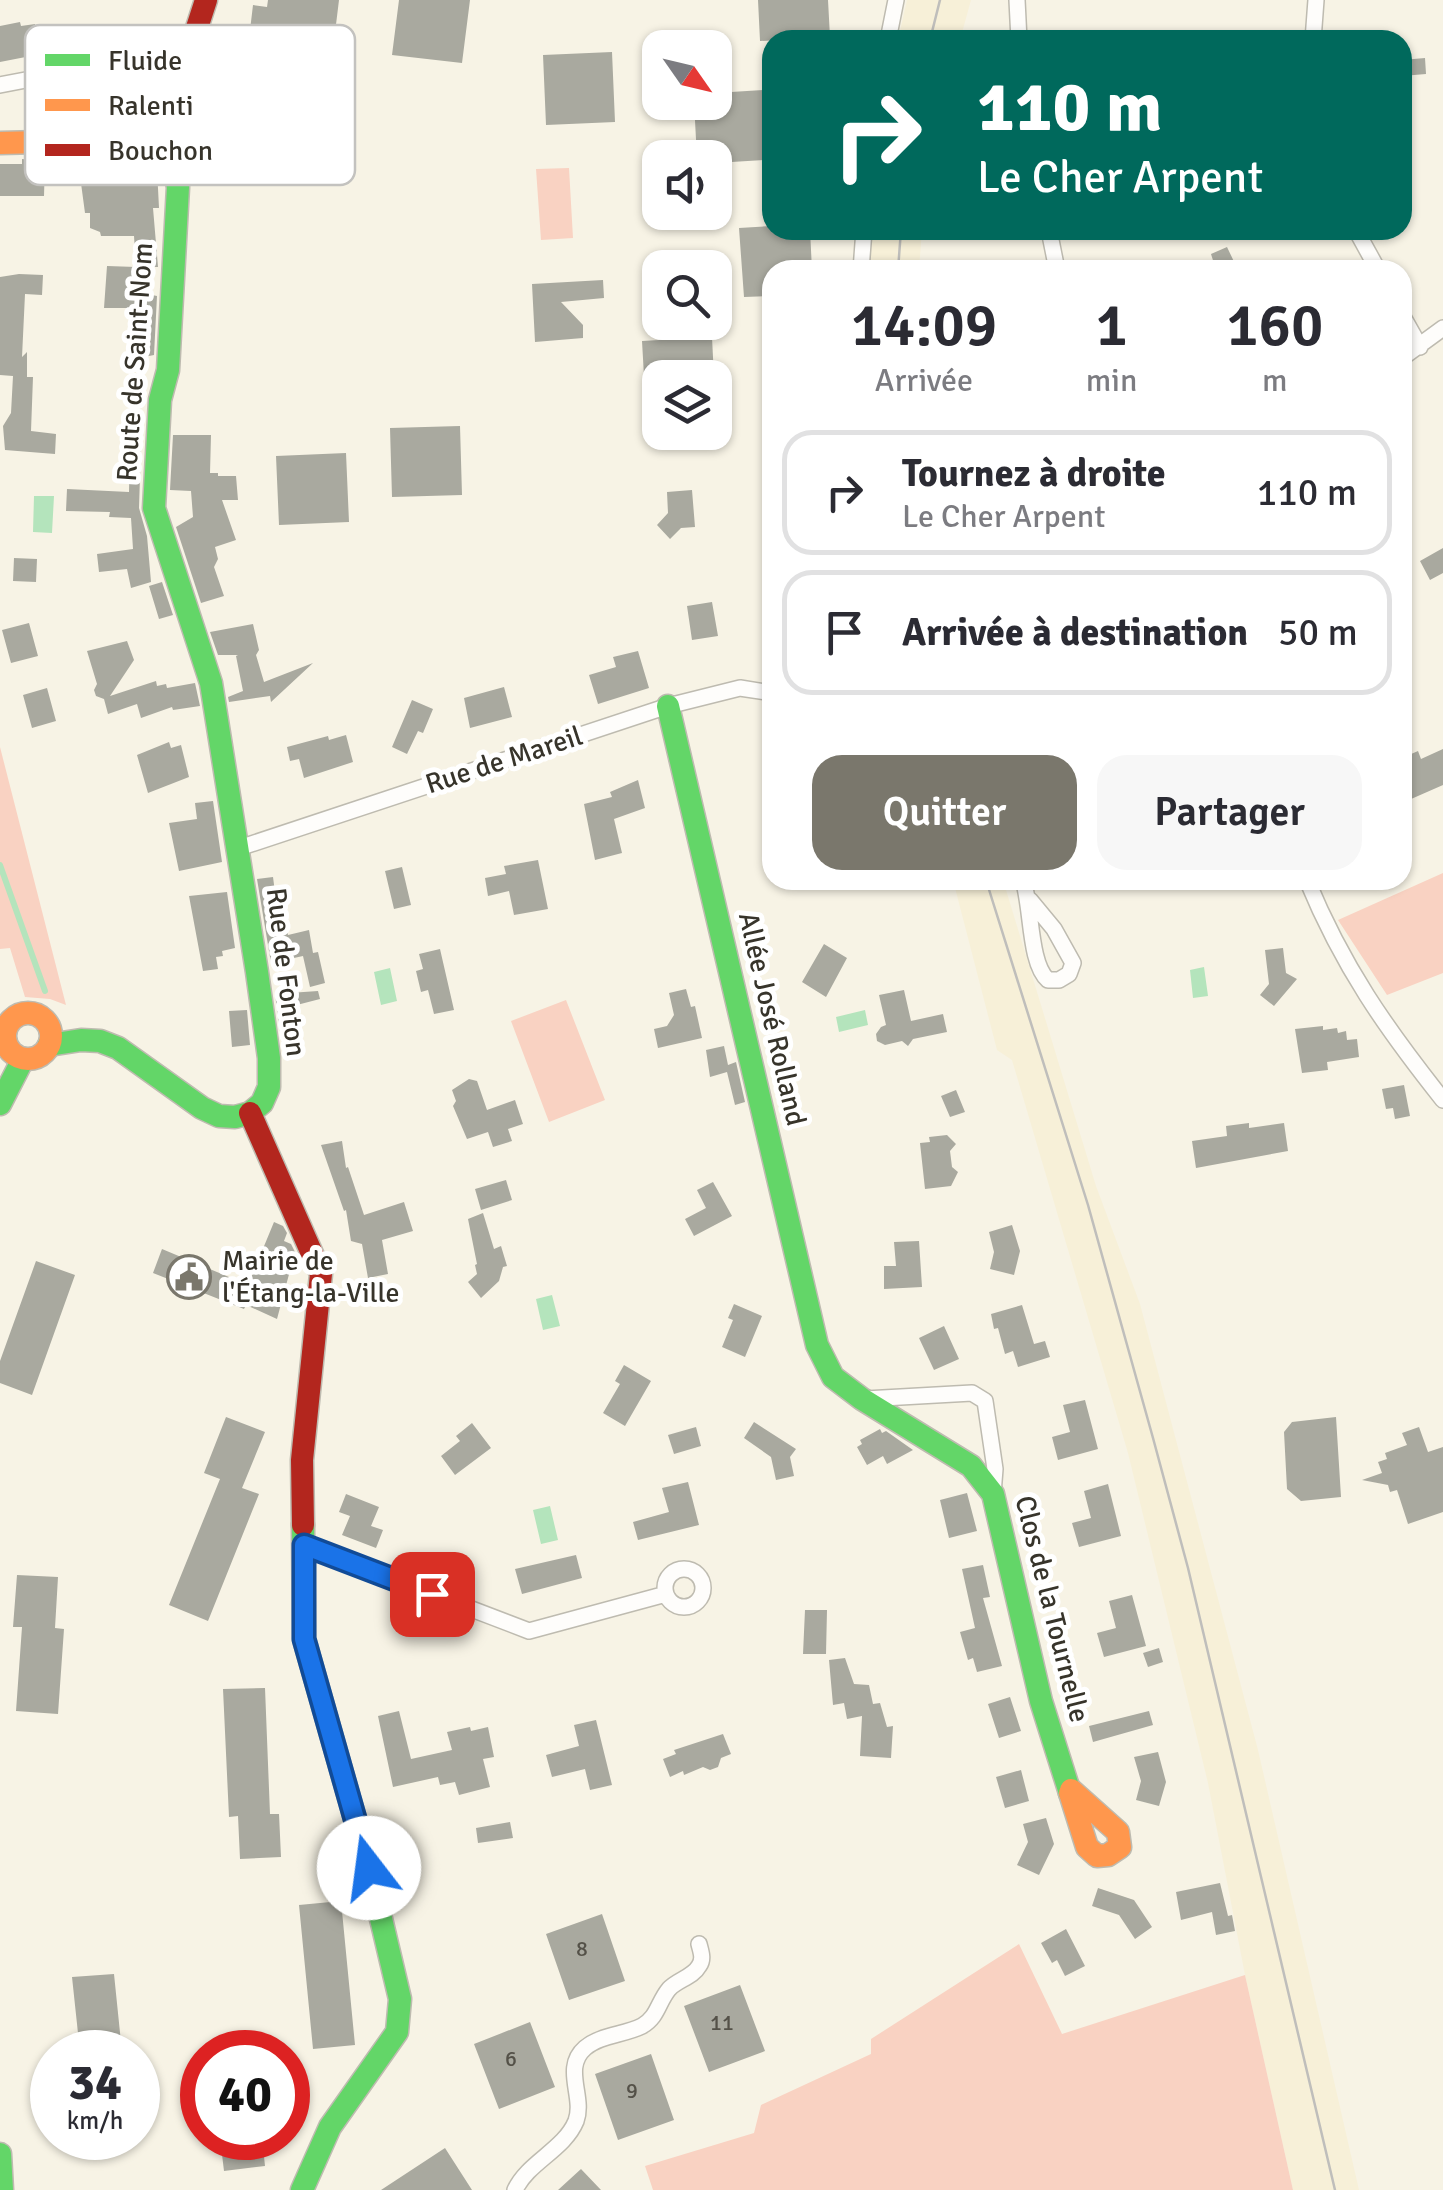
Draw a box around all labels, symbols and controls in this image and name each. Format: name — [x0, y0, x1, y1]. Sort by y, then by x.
legend — [25, 25, 355, 185]
north arrow — [642, 30, 732, 120]
map controls — [642, 30, 732, 450]
text: Fluide — [108, 44, 182, 78]
text: 110 m — [977, 64, 1162, 150]
icon: right — [812, 70, 942, 200]
text: Ralenti — [108, 89, 194, 123]
text: Bouchon — [108, 134, 213, 168]
button: sound — [642, 140, 732, 230]
text: Le Cher Arpent — [977, 150, 1263, 205]
street label: Route de Saint-Nom — [110, 241, 160, 483]
button: search — [642, 250, 732, 340]
text: 14:09 — [851, 289, 997, 363]
text: 1 — [1095, 289, 1128, 363]
text: 160 — [1226, 289, 1323, 363]
button: layers — [642, 360, 732, 450]
text: Arrivée — [875, 361, 973, 400]
text: min — [1086, 361, 1137, 400]
text: m — [1262, 361, 1288, 400]
text: Tournez à droite — [902, 450, 1166, 497]
icon: right — [817, 465, 872, 520]
text: 110 m — [1257, 469, 1357, 516]
text: Le Cher Arpent — [902, 497, 1105, 536]
icon: arrive — [817, 605, 872, 660]
text: Arrivée à destination — [902, 609, 1248, 656]
text: 50 m — [1278, 609, 1358, 656]
street label: Rue de Mareil — [421, 719, 587, 801]
button: Quitter — [812, 755, 1077, 870]
button: Partager — [1097, 755, 1362, 870]
street label: Rue de Fonton — [259, 886, 313, 1058]
street label: Allée José Rolland — [731, 909, 813, 1129]
place label: Mairie de l'Étang-la-Ville — [222, 1244, 399, 1310]
public building icon: Mairie de l'Étang-la-Ville — [166, 1254, 212, 1300]
street label: Clos de la Tournelle — [1007, 1492, 1097, 1726]
pin — [390, 1552, 475, 1637]
icon: arrive — [405, 1567, 460, 1622]
position arrow — [317, 1816, 421, 1920]
house number: 8 — [576, 1935, 588, 1962]
house number: 11 — [710, 2009, 734, 2036]
speed limit sign: 40 — [180, 2030, 310, 2160]
house number: 6 — [505, 2045, 517, 2072]
text: 34 — [68, 2052, 122, 2114]
house number: 9 — [626, 2077, 638, 2104]
text: km/h — [67, 2105, 123, 2136]

